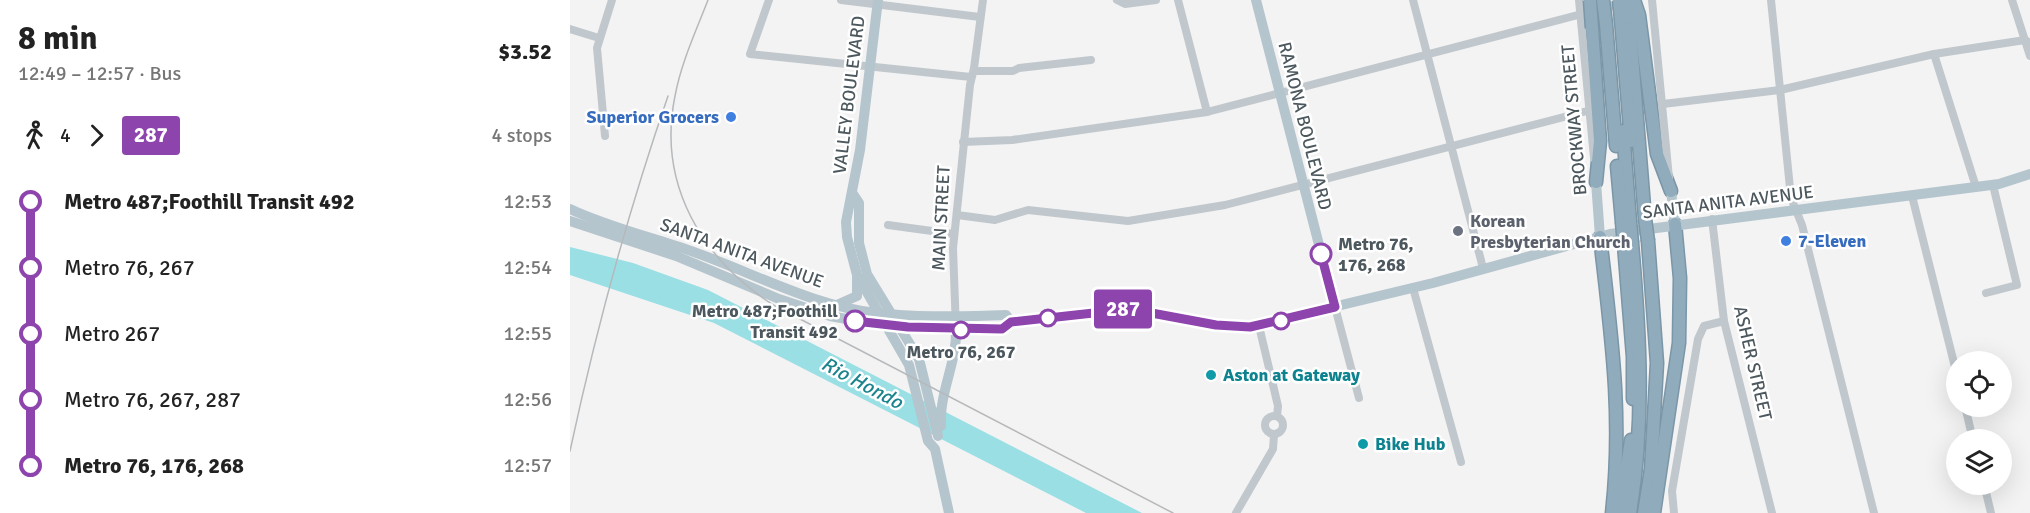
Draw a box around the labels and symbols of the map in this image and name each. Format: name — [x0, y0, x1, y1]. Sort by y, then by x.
street label: VALLEY BOULEVARD — [828, 15, 870, 175]
street label: RAMONA BOULEVARD — [1273, 40, 1337, 212]
street label: BROCKWAY STREET — [1556, 44, 1592, 196]
place label: Superior Grocers — [587, 106, 719, 128]
marker: Superior Grocers — [724, 110, 738, 124]
street label: MAIN STREET — [927, 165, 955, 271]
street label: SANTA ANITA AVENUE — [1641, 181, 1815, 223]
place label: Korean Presbyterian Church — [1470, 210, 1631, 253]
street label: SANTA ANITA AVENUE — [657, 213, 827, 293]
marker: Korean Presbyterian Church — [1451, 224, 1465, 238]
place label: 7-Eleven — [1798, 230, 1866, 252]
place label: Metro 76, 176, 268 — [1338, 233, 1414, 276]
marker: 7-Eleven — [1779, 234, 1793, 248]
marker: Metro 76, 176, 268 — [1310, 243, 1332, 265]
line badge: 287 — [1088, 290, 1158, 328]
place label: Metro 487;Foothill Transit 492 — [692, 300, 838, 343]
street label: ASHER STREET — [1729, 304, 1777, 422]
unlabelled marker — [1039, 309, 1057, 327]
marker: Metro 487;Foothill Transit 492 — [844, 310, 866, 332]
unlabelled marker — [1272, 312, 1290, 330]
marker: Metro 76, 267 — [952, 321, 970, 339]
place label: Metro 76, 267 — [907, 341, 1016, 363]
water label: Rio Hondo — [817, 351, 908, 415]
place label: Aston at Gateway — [1223, 364, 1360, 386]
marker: Aston at Gateway — [1204, 368, 1218, 382]
place label: Bike Hub — [1375, 433, 1446, 455]
marker: Bike Hub — [1356, 437, 1370, 451]

